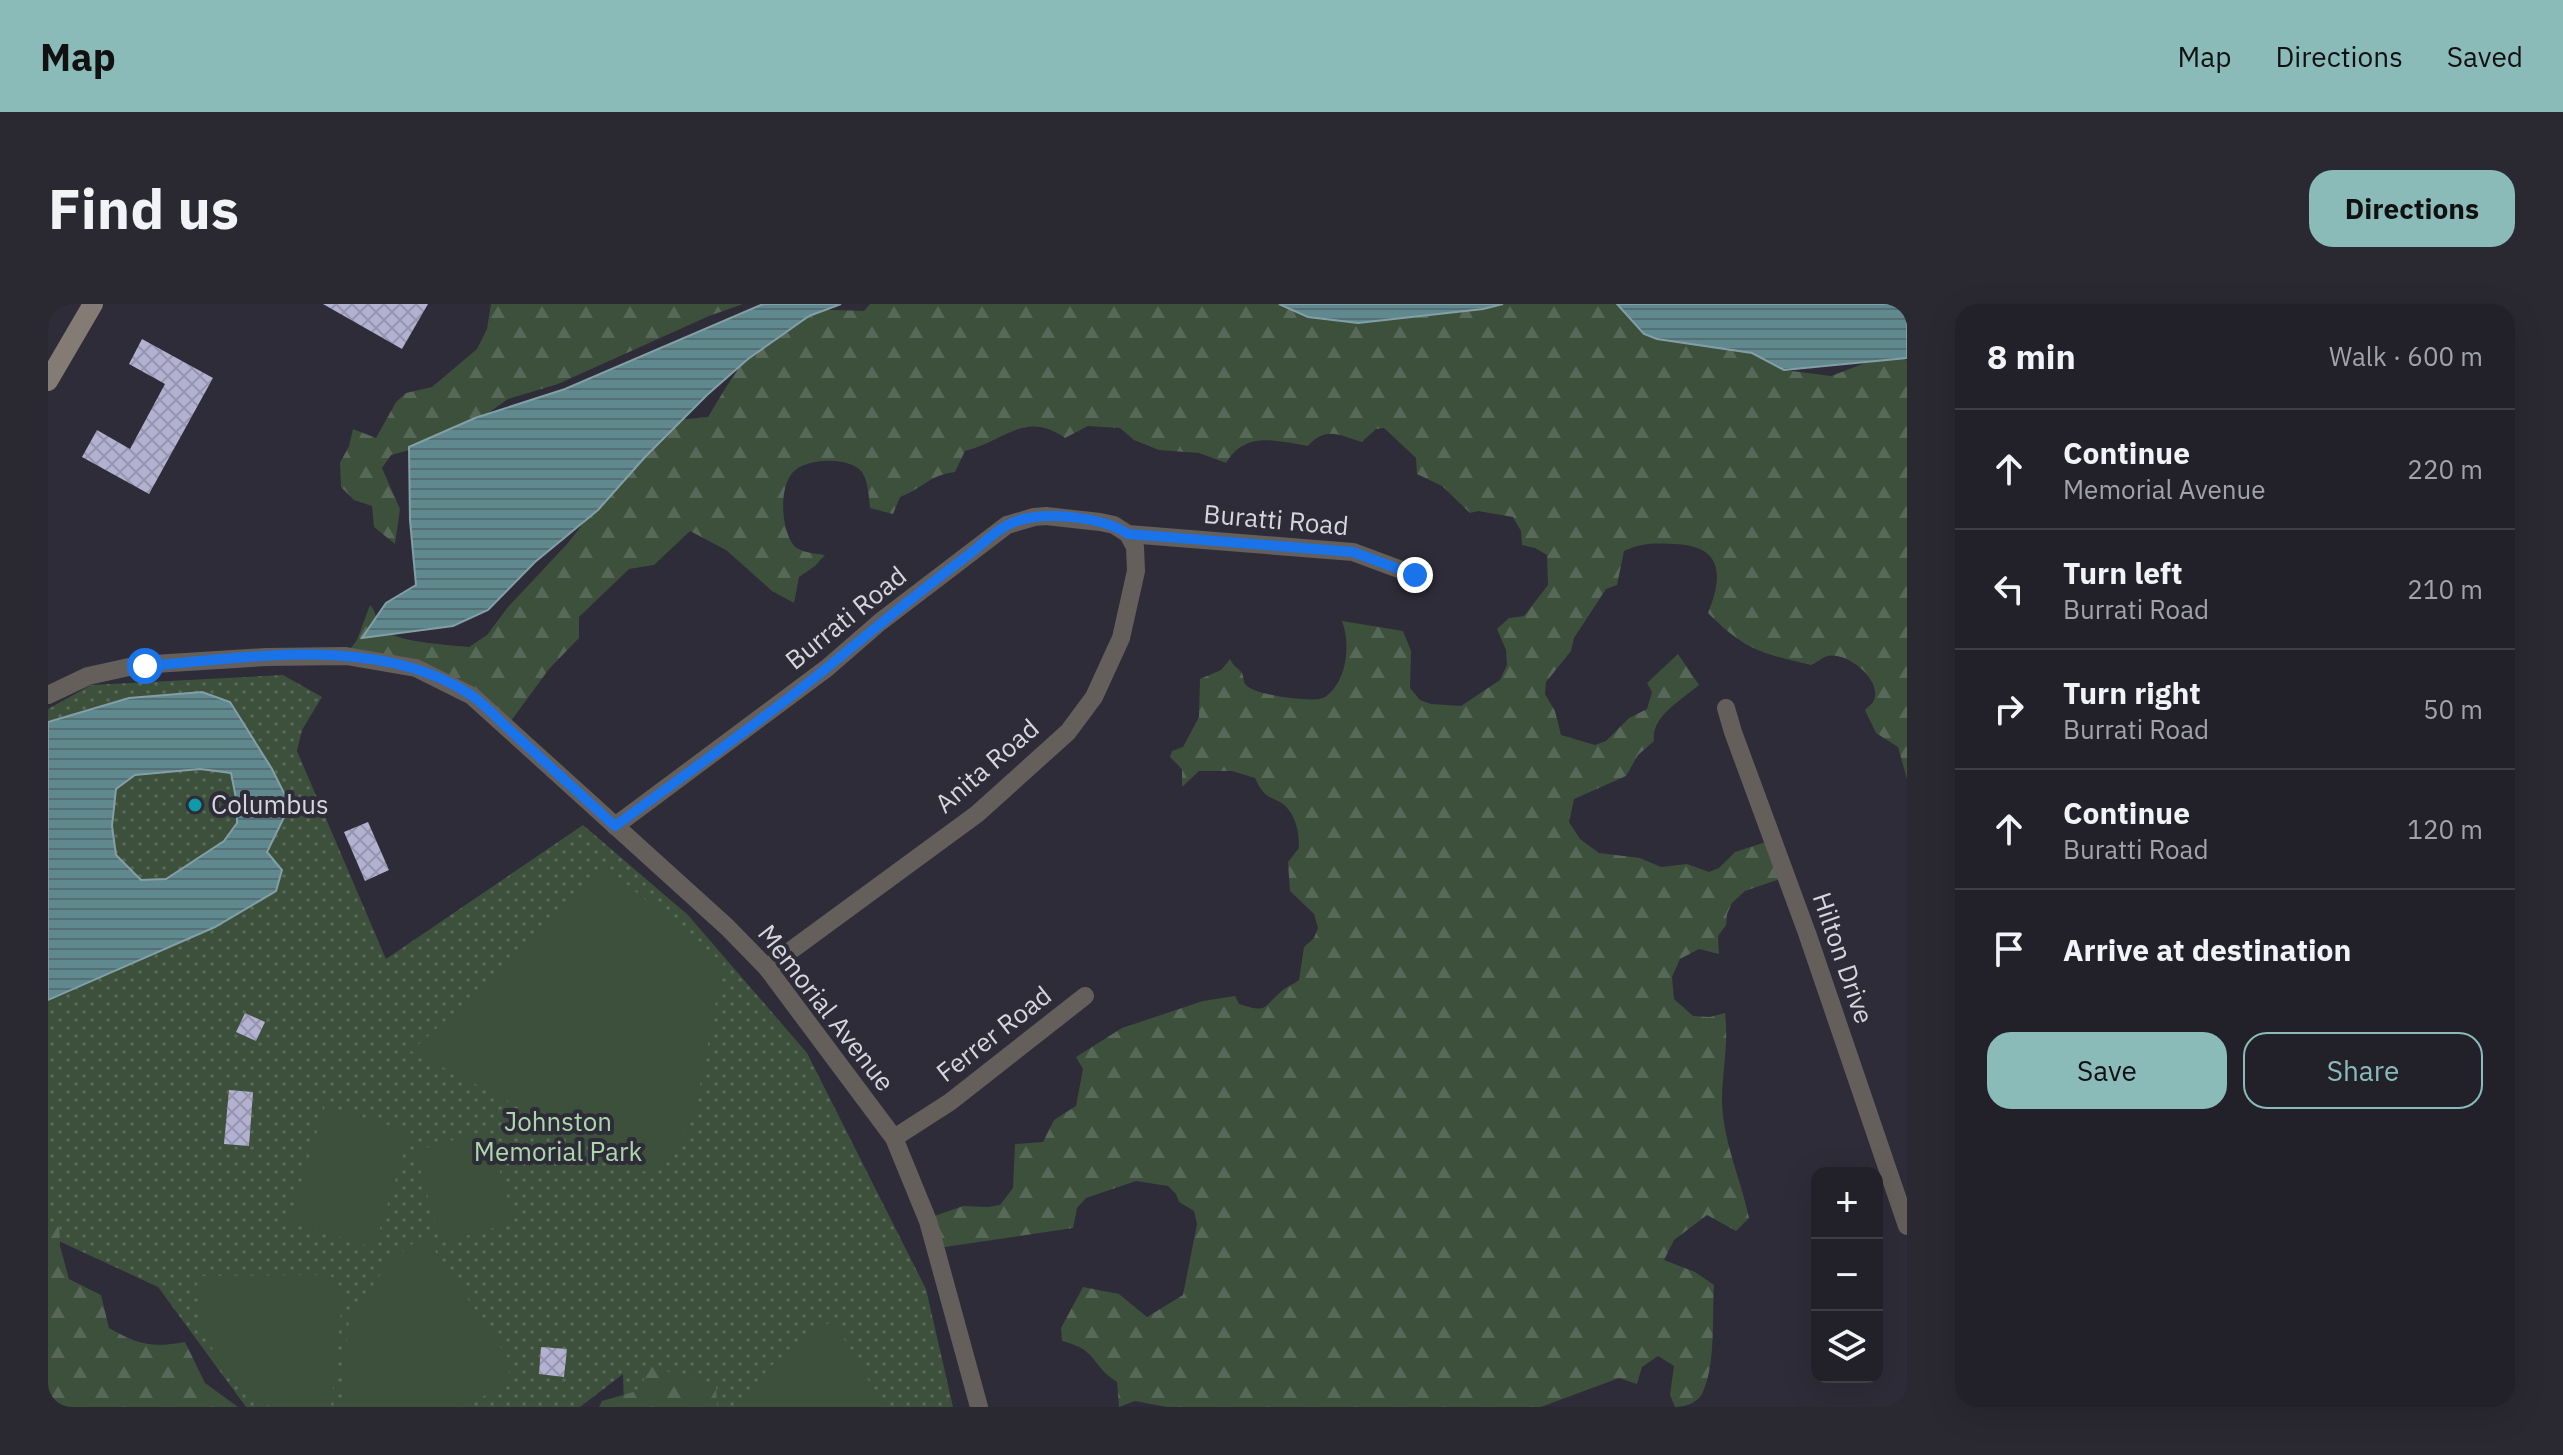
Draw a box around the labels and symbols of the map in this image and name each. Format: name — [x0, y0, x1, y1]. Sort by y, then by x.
street label: Buratti Road — [1202, 496, 1350, 542]
route end — [1397, 557, 1433, 593]
street label: Burrati Road — [778, 558, 913, 676]
route start — [127, 648, 163, 684]
street label: Anita Road — [927, 711, 1045, 820]
place label: Columbus — [211, 787, 329, 821]
marker: Columbus — [186, 796, 204, 814]
street label: Hilton Drive — [1806, 888, 1882, 1028]
street label: Memorial Avenue — [751, 917, 903, 1098]
street label: Ferrer Road — [929, 978, 1058, 1089]
park label: Johnston Memorial Park — [474, 1104, 642, 1168]

